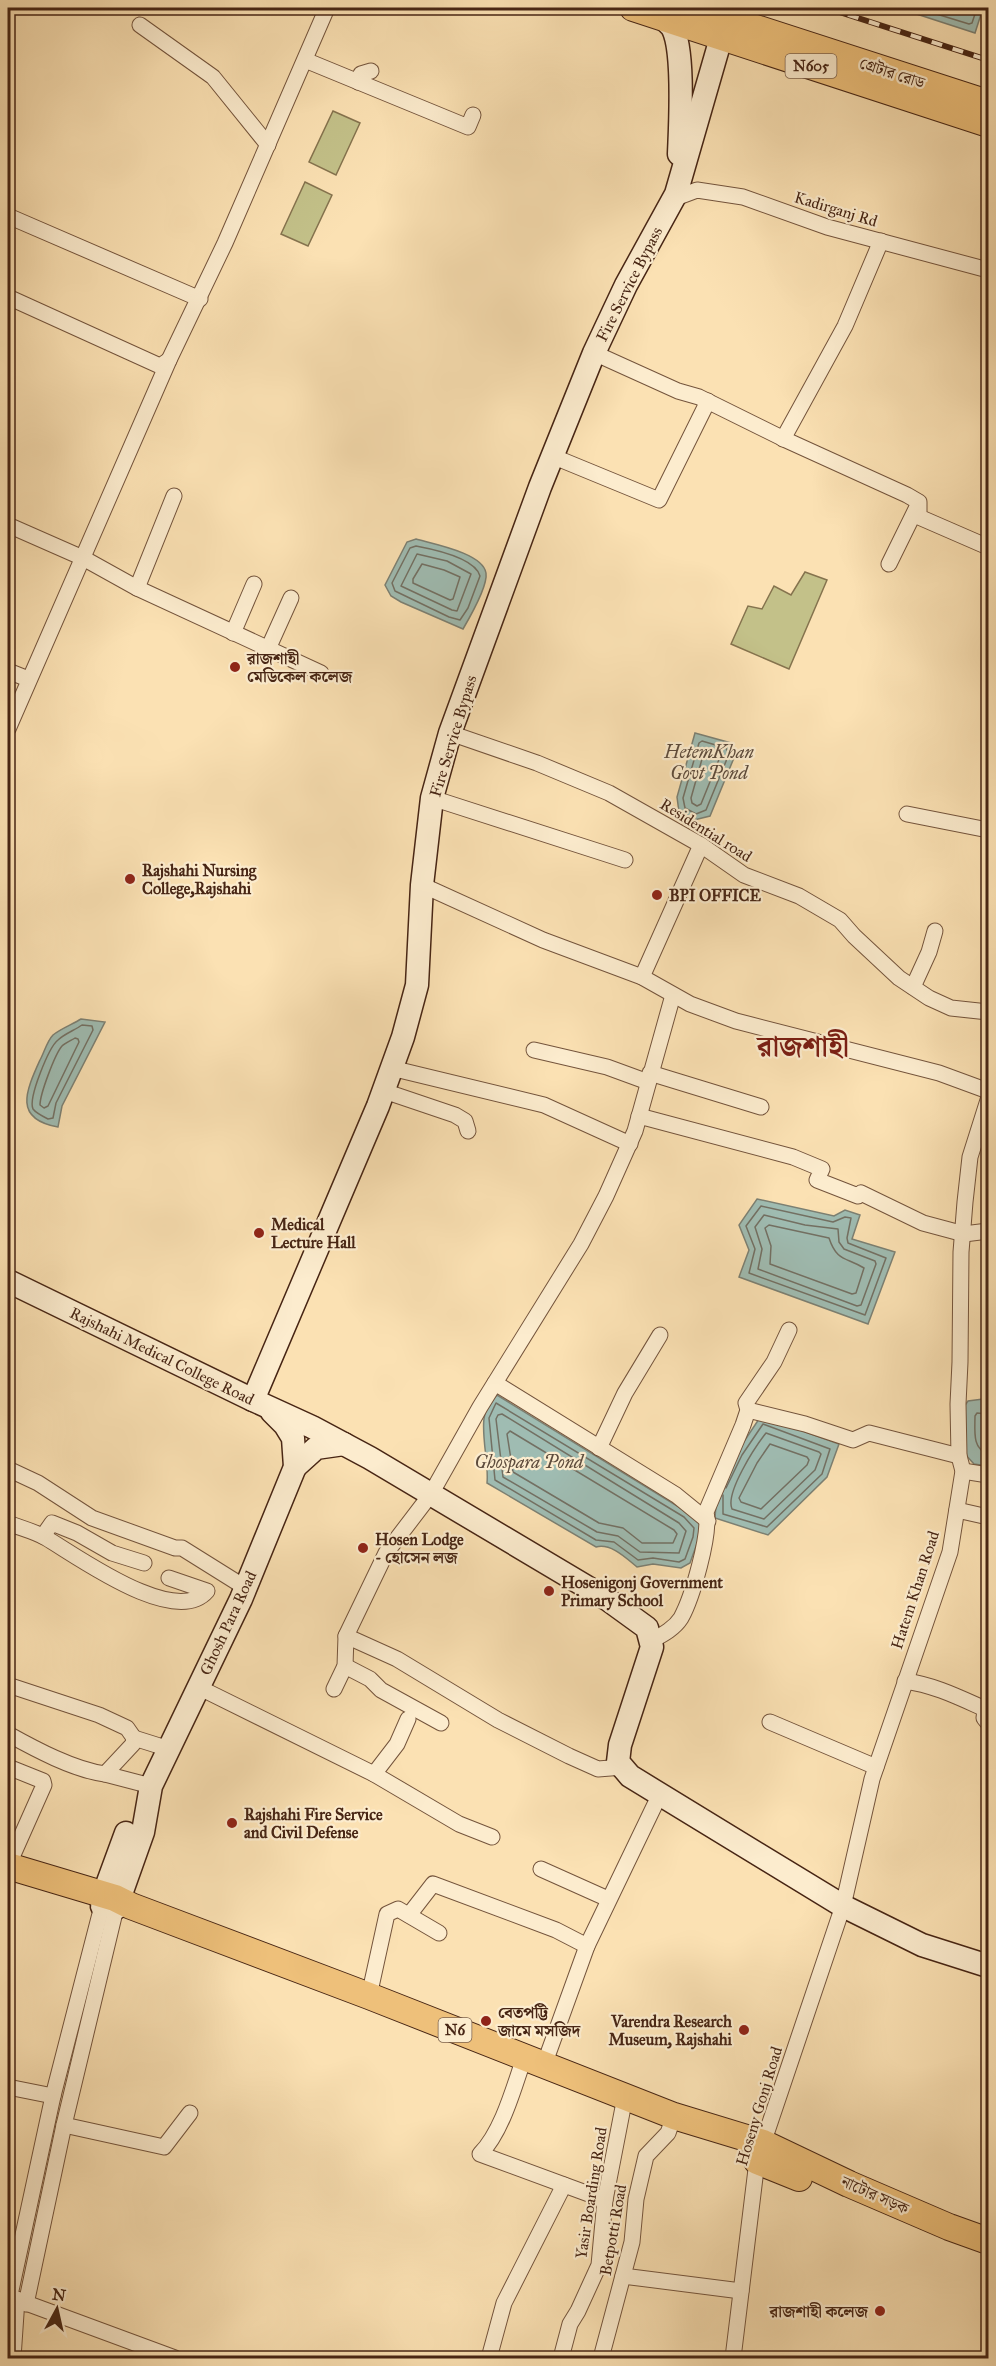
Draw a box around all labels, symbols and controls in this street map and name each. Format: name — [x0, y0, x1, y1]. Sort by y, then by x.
road number: N605 — [786, 54, 836, 78]
street label: গ্রেটার রোড — [857, 54, 928, 93]
street label: Kadirganj Rd — [792, 187, 880, 232]
street label: Fire Service Bypass — [592, 223, 666, 345]
place label: রাজশাহী মেডিকেল কলেজ — [246, 649, 353, 686]
marker: রাজশাহী মেডিকেল কলেজ — [228, 660, 242, 674]
street label: Fire Service Bypass — [425, 673, 481, 799]
water label: HetemKhan Govt Pond — [663, 741, 755, 784]
street label: Residential road — [657, 794, 755, 866]
place label: Rajshahi Nursing College,Rajshahi — [142, 861, 257, 899]
marker: Rajshahi Nursing College,Rajshahi — [123, 872, 137, 886]
place label: BPI OFFICE — [669, 886, 761, 905]
marker: BPI OFFICE — [650, 888, 664, 902]
district label: রাজশাহী — [756, 1029, 849, 1064]
place label: Medical Lecture Hall — [271, 1215, 356, 1252]
marker: Medical Lecture Hall — [252, 1226, 266, 1240]
street label: Rajshahi Medical College Road — [66, 1303, 257, 1410]
water label: Ghospara Pond — [475, 1451, 585, 1474]
street label: Hatem Khan Road — [887, 1529, 943, 1651]
place label: Hosen Lodge - হোসেন লজ — [375, 1530, 464, 1567]
marker: Hosen Lodge - হোসেন লজ — [356, 1541, 370, 1555]
street label: Ghosh Para Road — [196, 1568, 260, 1678]
place label: Hosenigonj Government Primary School — [561, 1573, 723, 1611]
marker: Hosenigonj Government Primary School — [542, 1584, 556, 1598]
place label: Rajshahi Fire Service and Civil Defense — [244, 1805, 383, 1842]
marker: Rajshahi Fire Service and Civil Defense — [225, 1816, 239, 1830]
place label: বেতপট্টি জামে মসজিদ — [497, 2003, 582, 2040]
place label: Varendra Research Museum, Rajshahi — [608, 2012, 733, 2050]
marker: বেতপট্টি জামে মসজিদ — [479, 2014, 493, 2028]
road number: N6 — [438, 2018, 472, 2042]
marker: Varendra Research Museum, Rajshahi — [737, 2023, 751, 2037]
street label: Hoseny Gonj Road — [732, 2044, 786, 2168]
street label: Yasir Boarding Road — [571, 2126, 612, 2260]
street label: নাটোর সড়ক — [837, 2171, 912, 2219]
street label: Betpotti Road — [596, 2183, 630, 2277]
north arrow — [27, 2279, 87, 2339]
text: N — [51, 2284, 67, 2305]
place label: রাজশাহী কলেজ — [769, 2302, 869, 2321]
marker: রাজশাহী কলেজ — [873, 2304, 887, 2318]

